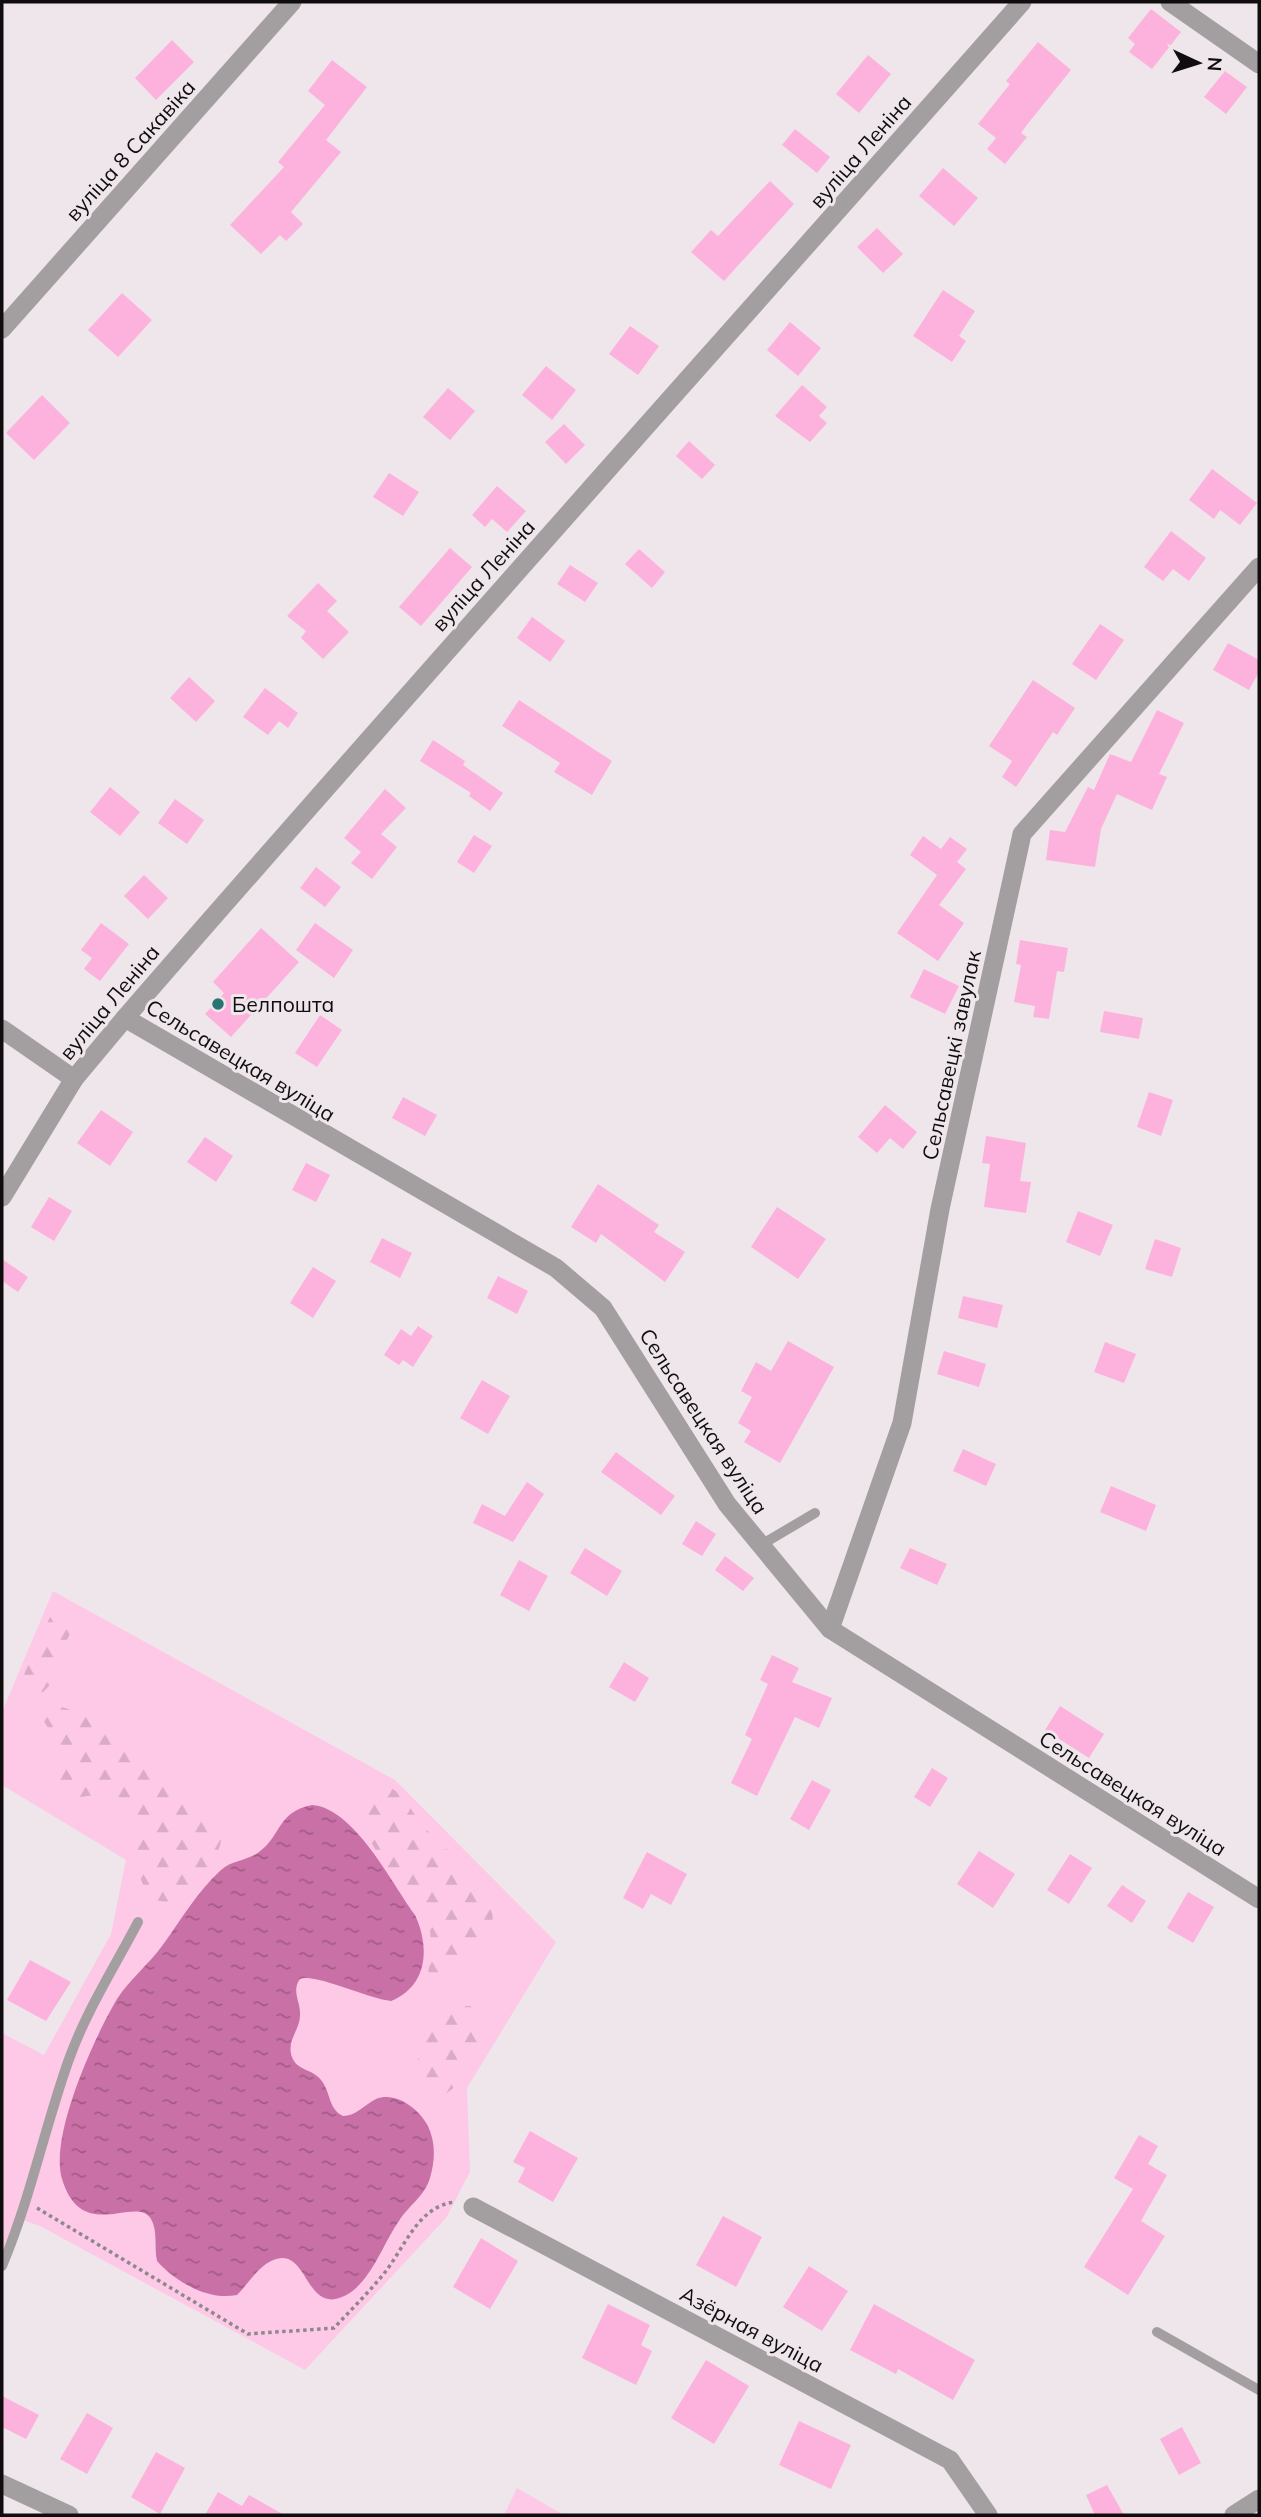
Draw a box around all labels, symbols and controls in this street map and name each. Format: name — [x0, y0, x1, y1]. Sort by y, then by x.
north arrow — [1163, 28, 1233, 98]
text: N — [1202, 56, 1227, 72]
street label: вуліца 8 Сакавіка — [60, 74, 200, 226]
street label: вуліца Леніна — [804, 89, 916, 213]
street label: вуліца Леніна — [426, 514, 540, 636]
street label: вуліца Леніна — [53, 939, 165, 1065]
street label: Сельсавецкі завулак — [916, 947, 986, 1162]
place label: Белпошта — [232, 991, 334, 1017]
street label: Сельсавецкая вуліца — [142, 993, 340, 1127]
marker: Белпошта — [210, 996, 226, 1012]
street label: Сельсавецкая вуліца — [634, 1323, 774, 1519]
street label: Сельсавецкая вуліца — [1035, 1725, 1231, 1861]
street label: Азёрная вуліца — [676, 2280, 828, 2378]

